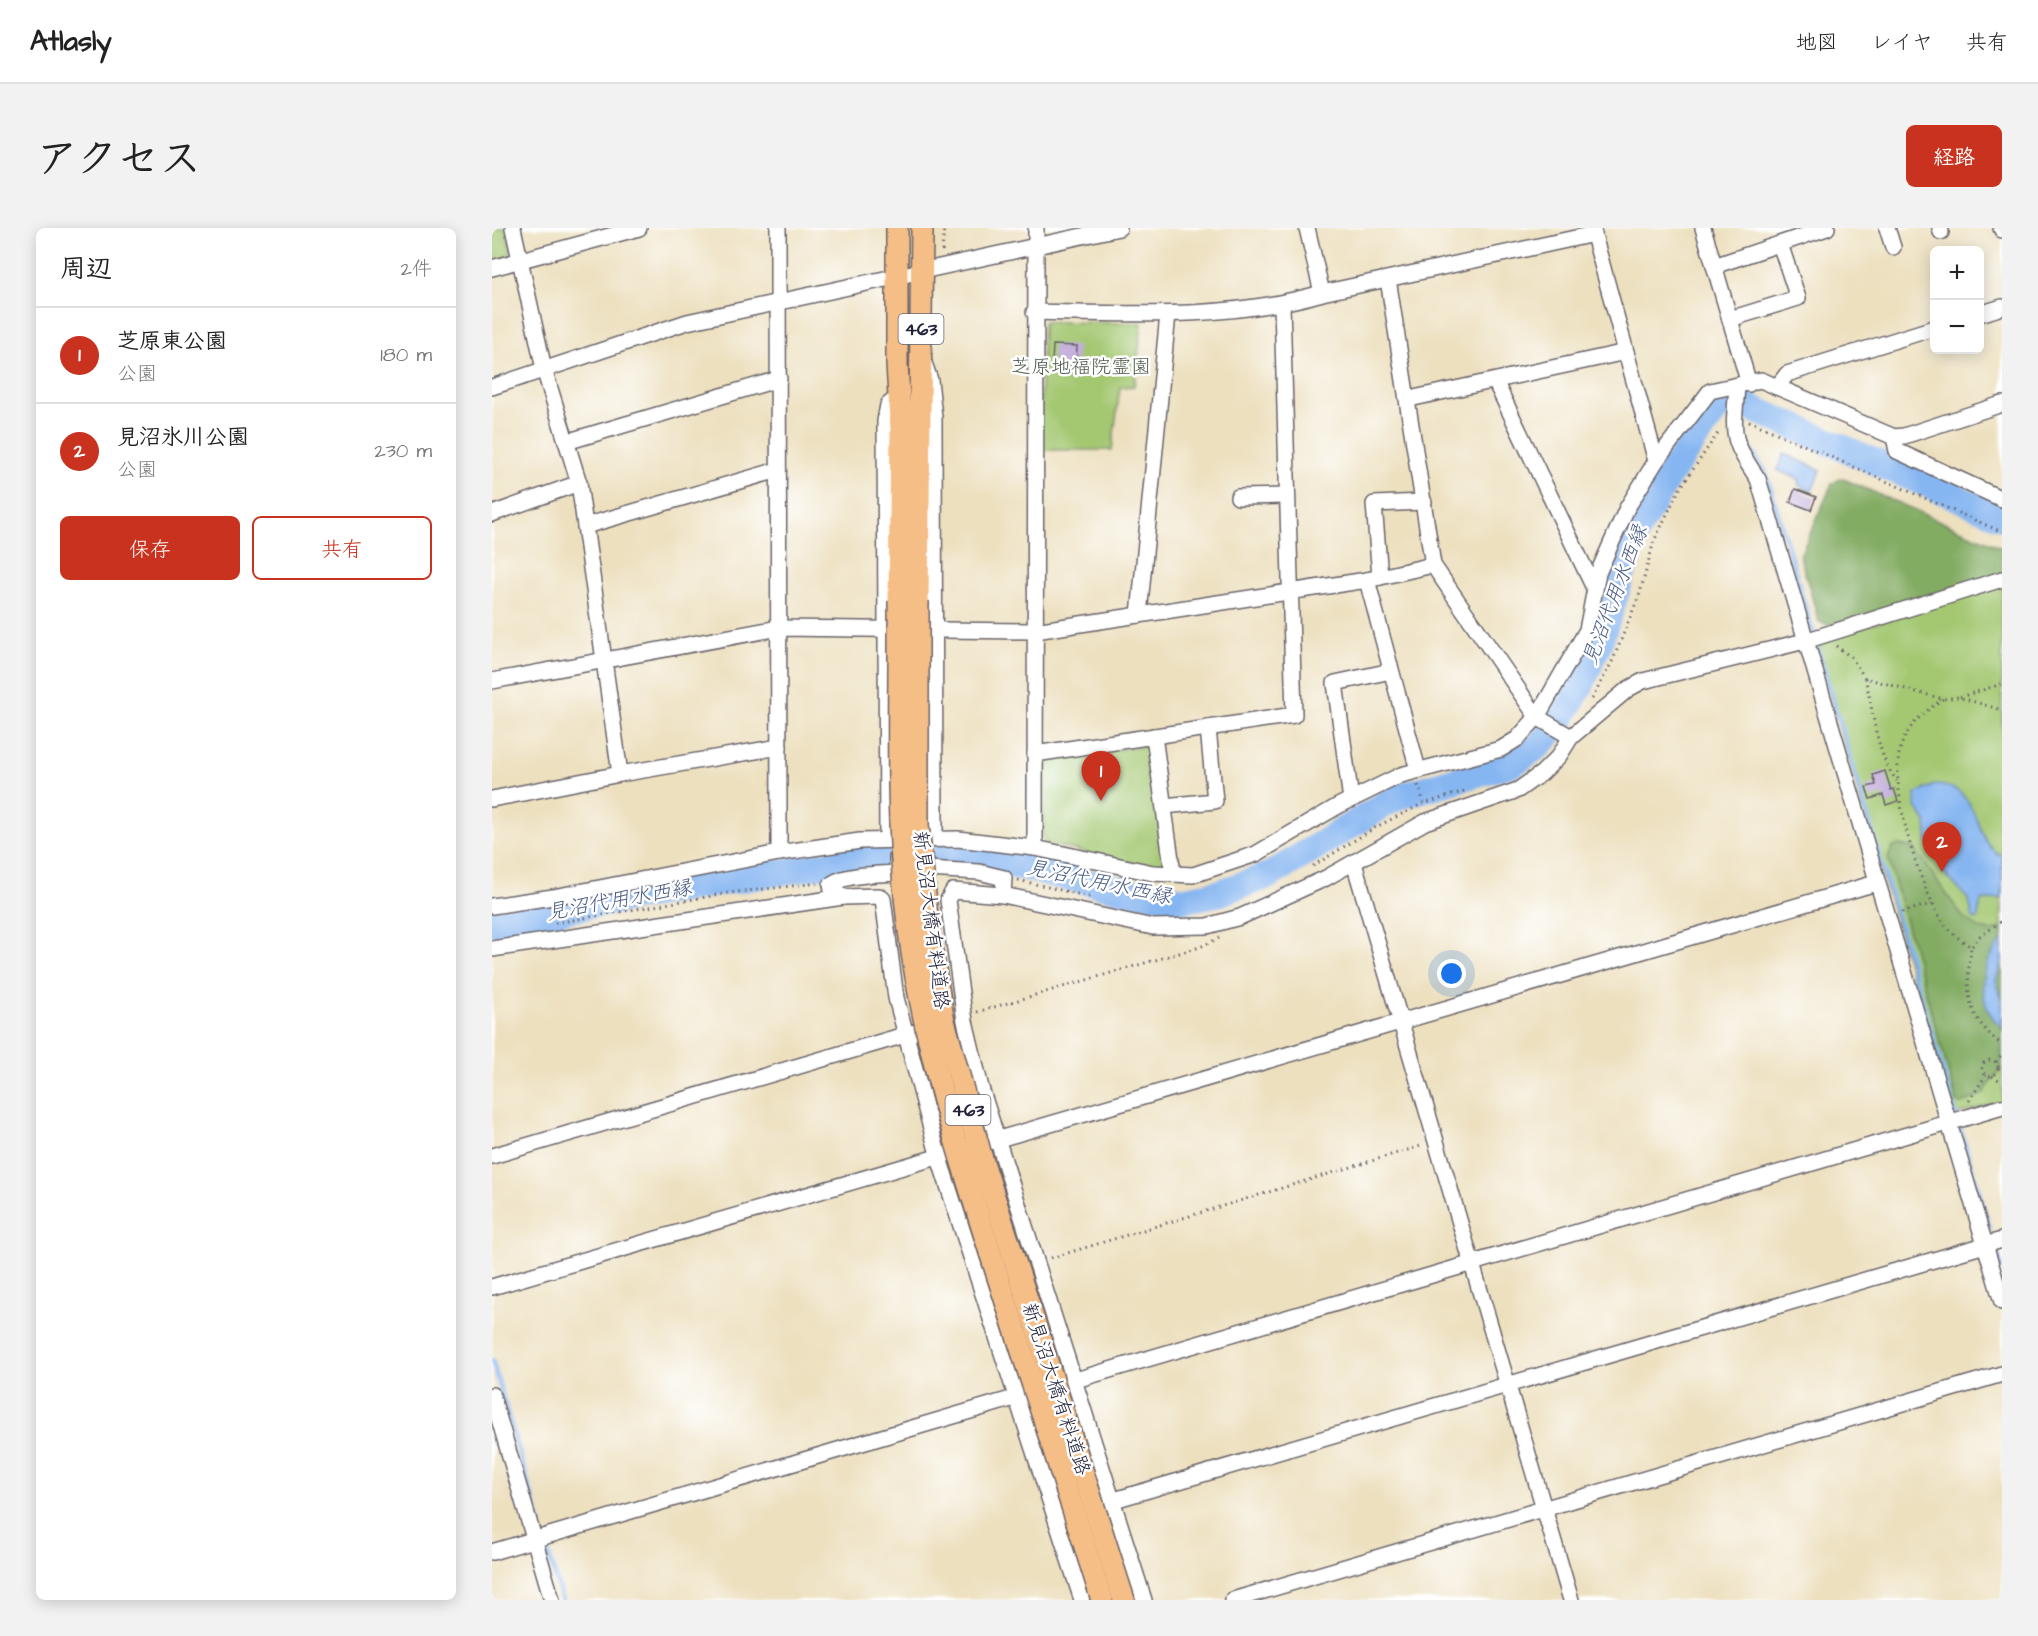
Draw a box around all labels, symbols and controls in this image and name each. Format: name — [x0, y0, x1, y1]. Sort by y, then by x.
text: Atlasly — [30, 22, 112, 61]
text: 地図 — [1796, 28, 1838, 57]
text: レイヤ — [1871, 28, 1933, 57]
text: 共有 — [1966, 28, 2008, 57]
button: 経路 — [1906, 125, 2002, 187]
text: アクセス — [36, 131, 201, 189]
map controls — [1930, 246, 1984, 354]
button: + — [1930, 246, 1984, 300]
text: 周辺 — [60, 251, 112, 287]
text: 2件 — [401, 255, 432, 283]
button: − — [1930, 300, 1984, 354]
road number: 463 — [898, 314, 944, 344]
text: 芝原東公園 — [117, 326, 227, 357]
text: 1 — [78, 341, 81, 369]
text: 180 m — [380, 341, 432, 369]
park label: 芝原地福院霊園 — [1011, 353, 1151, 381]
text: 公園 — [117, 360, 157, 388]
text: 見沼氷川公園 — [117, 422, 249, 453]
text: 2 — [74, 437, 85, 465]
text: 230 m — [374, 437, 432, 465]
text: 公園 — [117, 456, 157, 484]
button: 保存 — [60, 516, 240, 580]
button: 共有 — [252, 516, 432, 580]
water label: 見沼代用水西縁 — [1575, 519, 1656, 669]
pin: 1 — [1082, 752, 1120, 801]
pin: 2 — [1922, 822, 1962, 872]
street label: 新見沼大橋有料道路 — [906, 829, 956, 1011]
water label: 見沼代用水西縁 — [1024, 853, 1176, 912]
water label: 見沼代用水西縁 — [544, 873, 696, 927]
your location — [1437, 959, 1466, 988]
road number: 463 — [946, 1095, 990, 1125]
street label: 新見沼大橋有料道路 — [1015, 1299, 1097, 1479]

